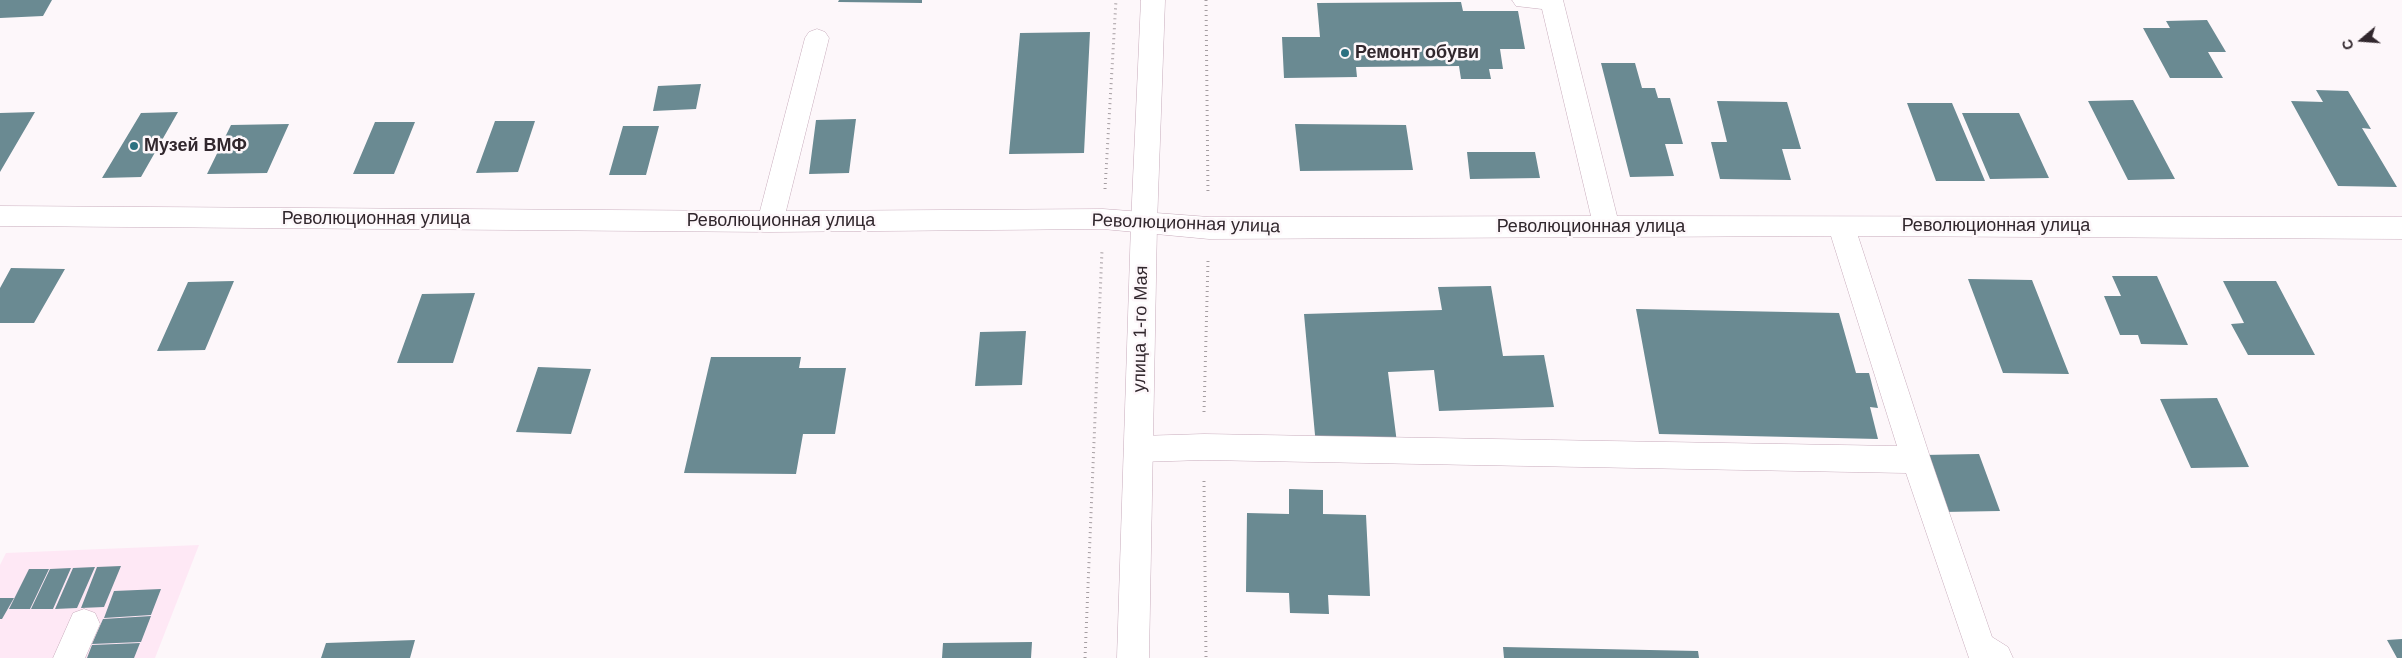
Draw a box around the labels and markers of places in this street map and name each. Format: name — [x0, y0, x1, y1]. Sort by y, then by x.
place label: Ремонт обуви — [1355, 42, 1479, 64]
marker: Ремонт обуви — [1339, 47, 1351, 59]
place label: Музей ВМФ — [144, 135, 247, 157]
marker: Музей ВМФ — [128, 140, 140, 152]

